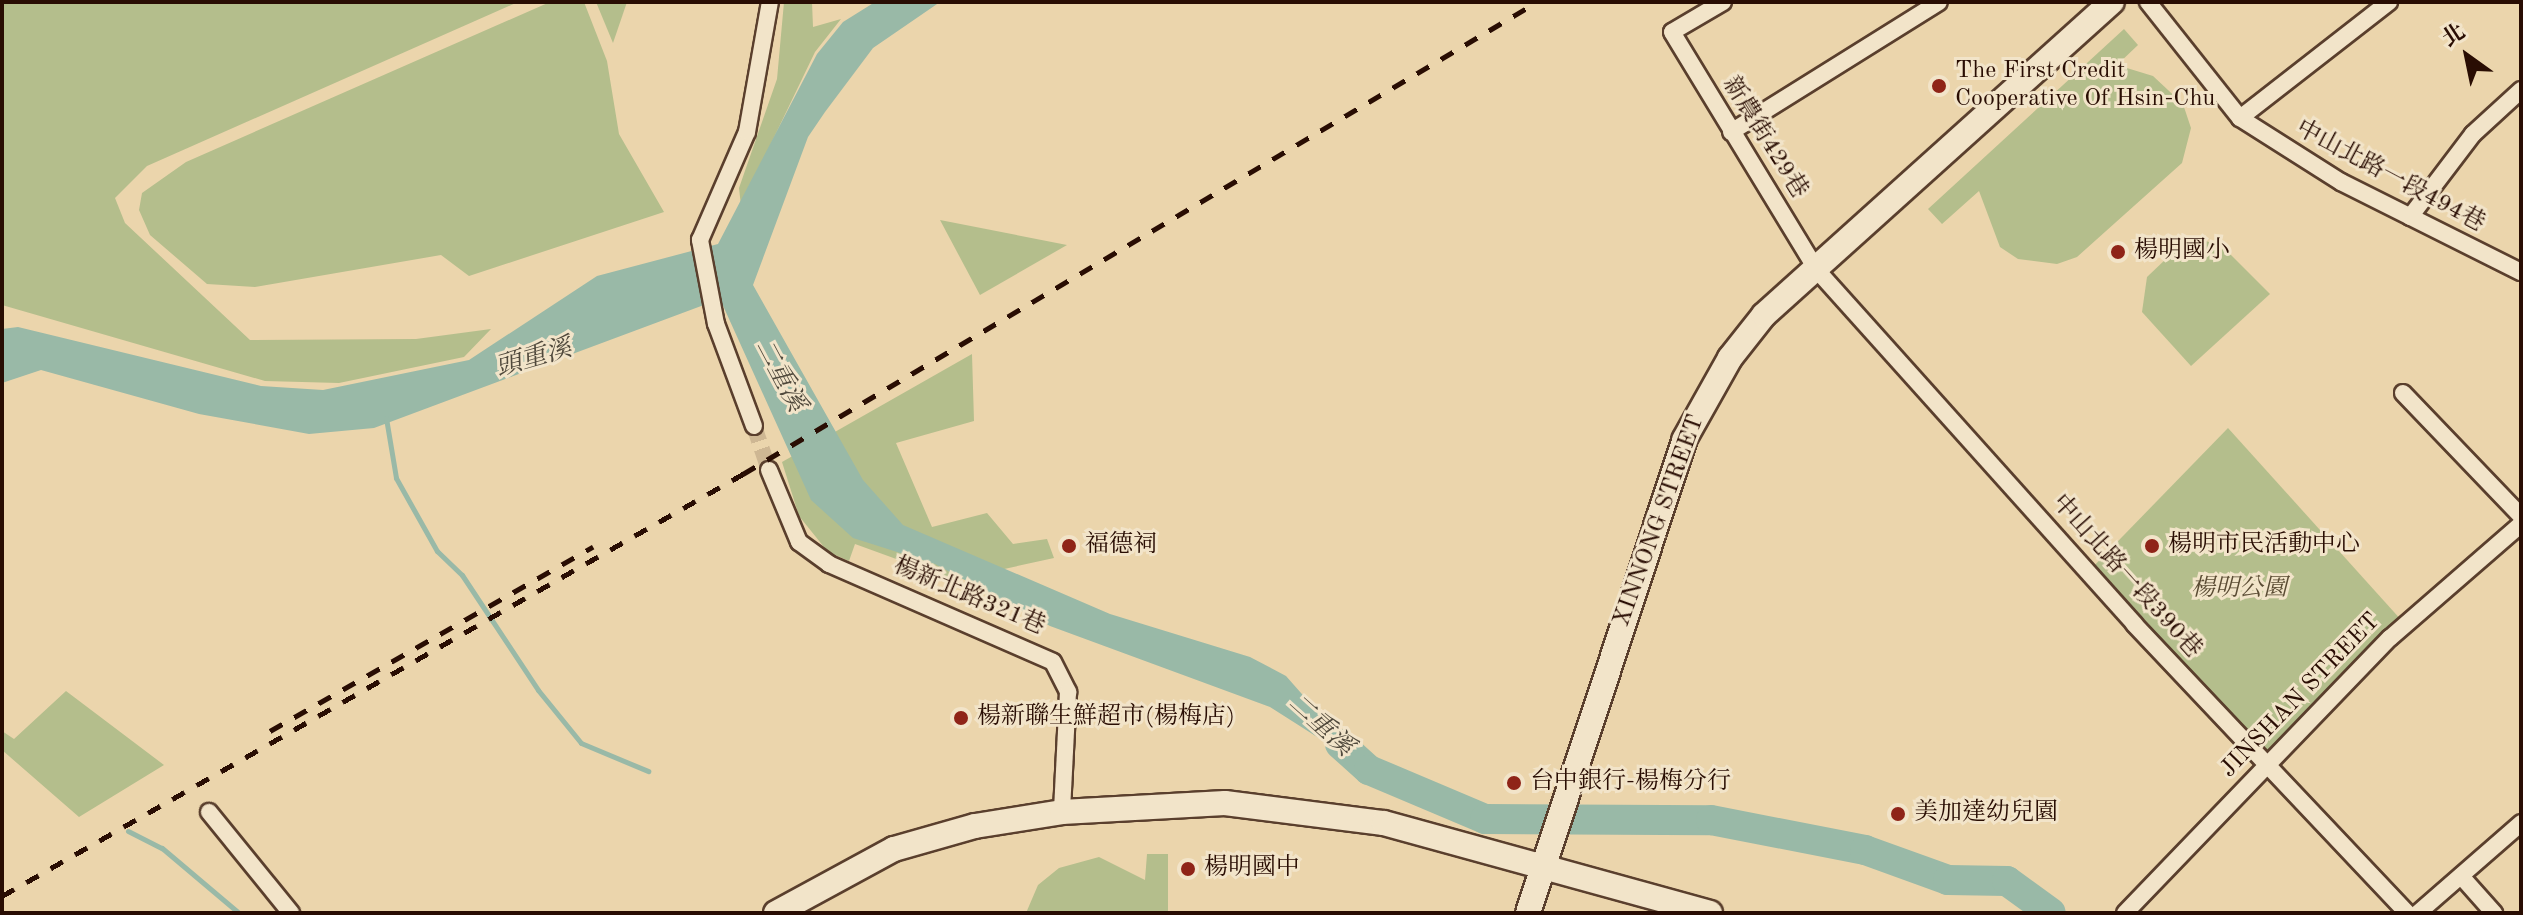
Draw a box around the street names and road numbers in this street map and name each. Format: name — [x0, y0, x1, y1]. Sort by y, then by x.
street label: 新農街429巷 — [1715, 72, 1813, 204]
street label: 中山北路一段494巷 — [2291, 115, 2489, 239]
street label: XINNONG STREET — [1608, 411, 1712, 631]
street label: 中山北路一段390巷 — [2045, 489, 2207, 665]
street label: 楊新北路321巷 — [889, 552, 1049, 642]
street label: JINSHAN STREET — [2215, 608, 2387, 784]

